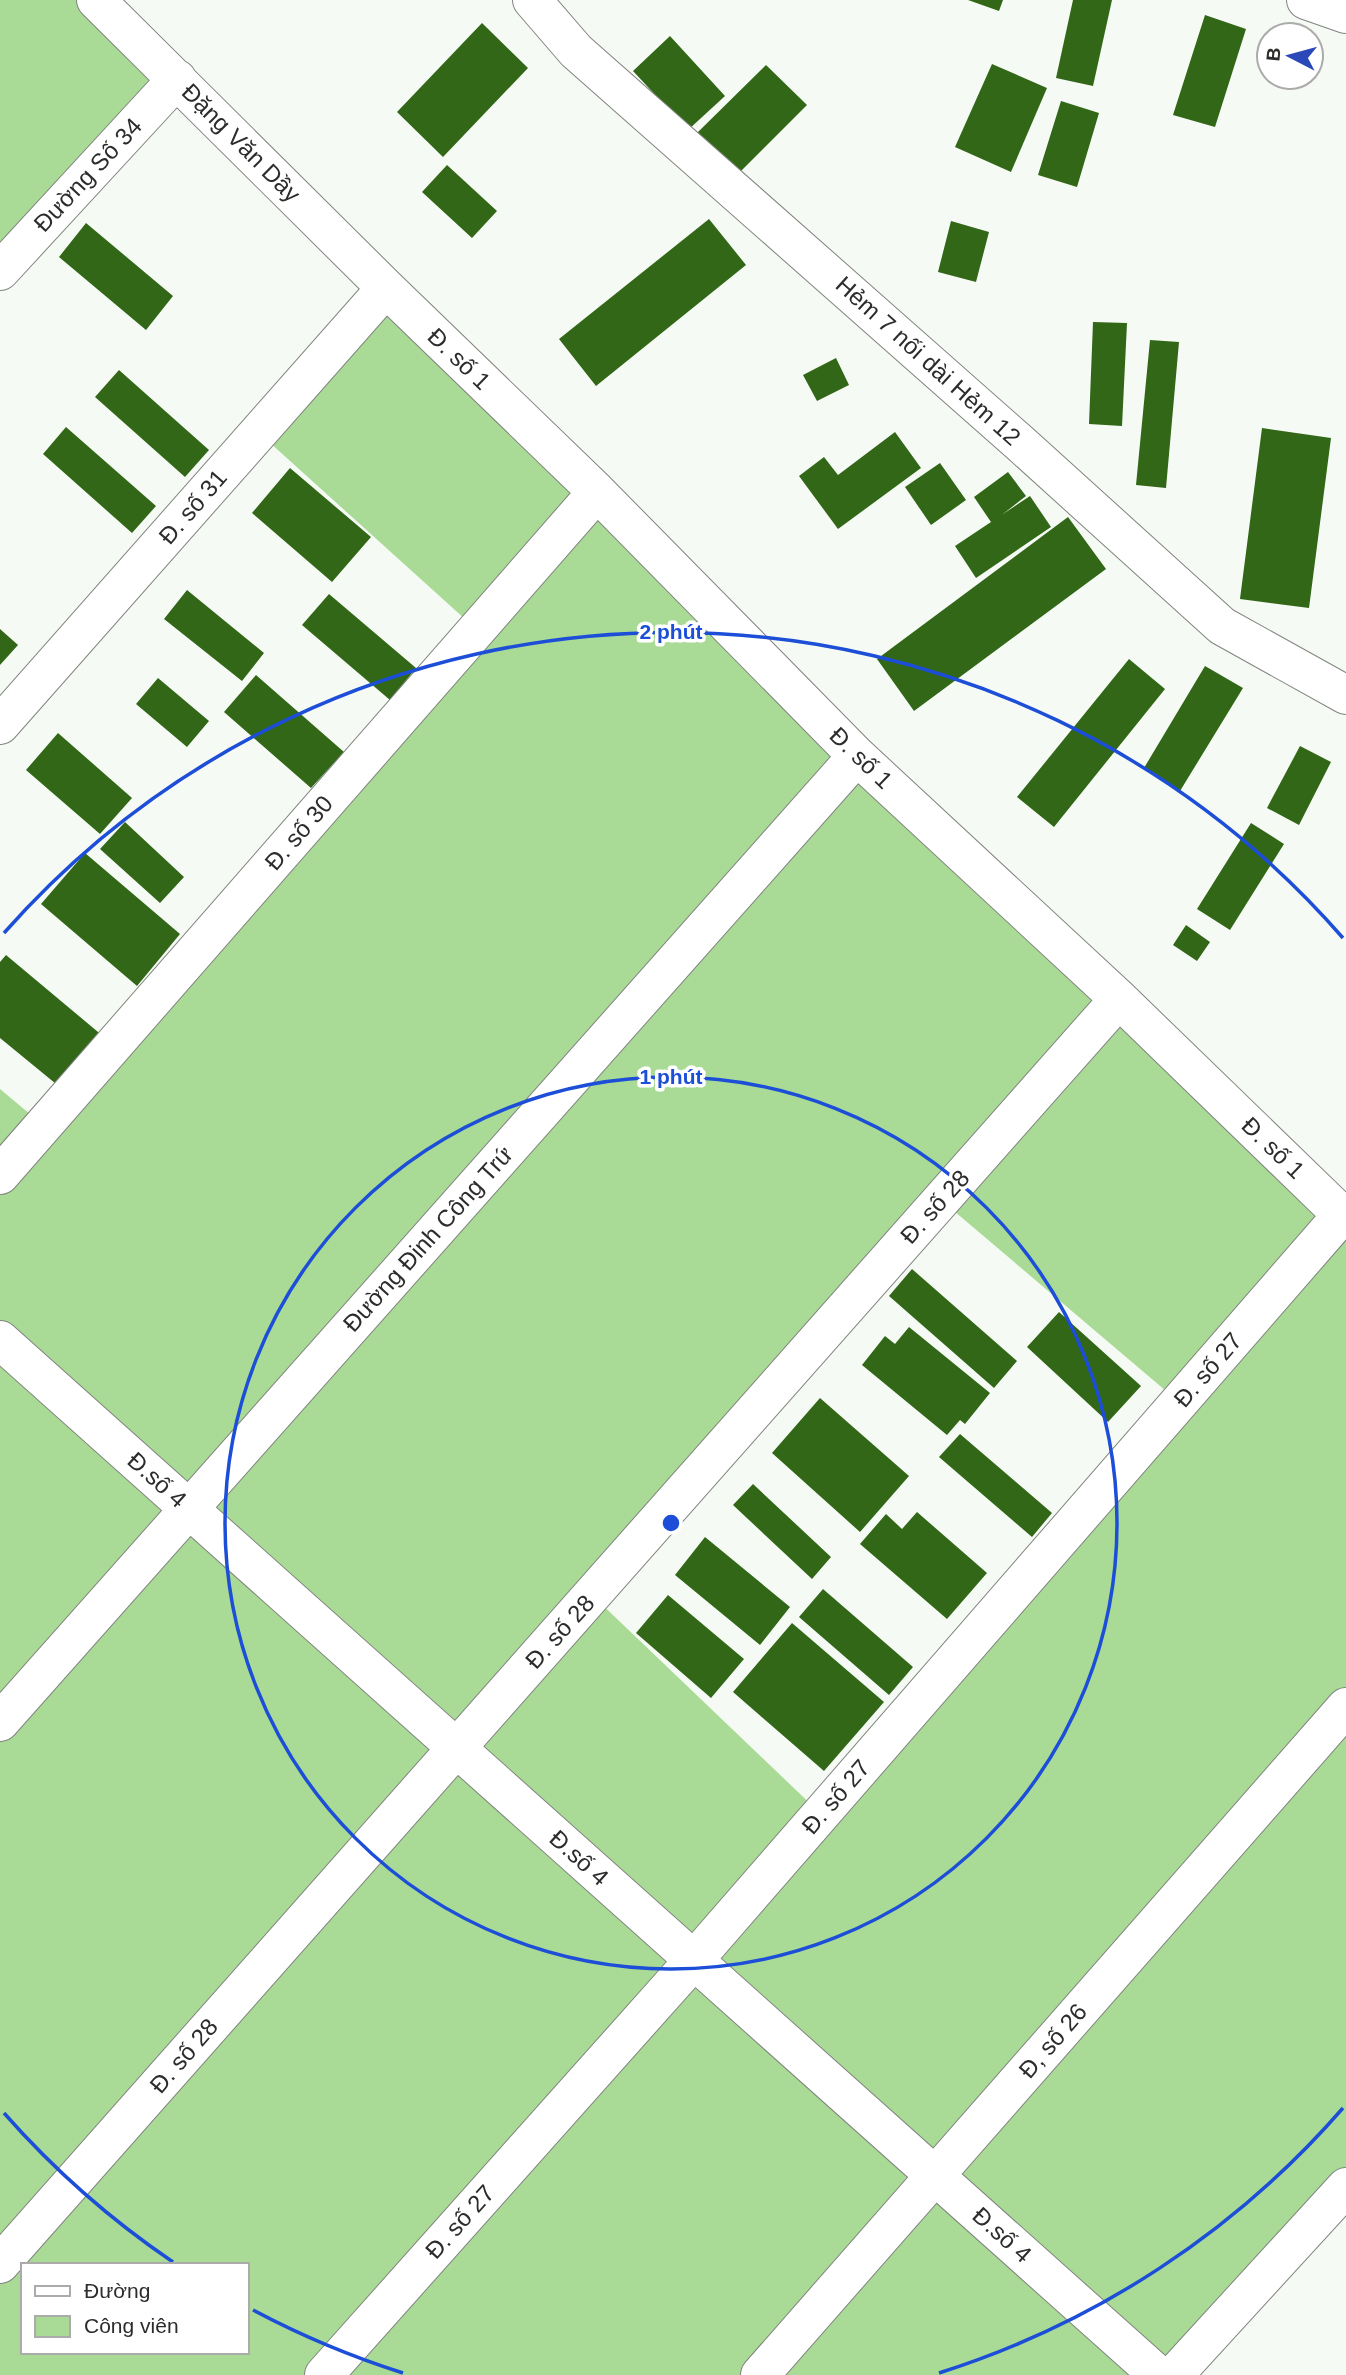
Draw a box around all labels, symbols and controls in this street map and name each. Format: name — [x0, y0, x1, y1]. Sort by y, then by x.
north arrow — [1255, 21, 1325, 91]
text: B — [1262, 46, 1285, 62]
street label: Đặng Văn Dầy — [177, 78, 306, 207]
street label: Đường Số 34 — [28, 112, 147, 237]
street label: Hẻm 7 nối dài Hẻm 12 — [831, 271, 1026, 451]
street label: Đ. số 1 — [423, 323, 496, 395]
street label: Đ. số 31 — [153, 464, 232, 549]
text: 2 phút — [640, 620, 703, 643]
street label: Đ. số 1 — [825, 722, 898, 794]
street label: Đ. số 30 — [259, 790, 338, 875]
text: 1 phút — [640, 1065, 703, 1088]
street label: Đ. số 1 — [1237, 1112, 1310, 1184]
street label: Đường Đinh Công Trứ — [337, 1140, 518, 1337]
street label: Đ. số 28 — [895, 1164, 975, 1249]
street label: Đ. số 27 — [1168, 1327, 1247, 1412]
street label: Đ.số 4 — [123, 1446, 192, 1513]
centre of rings — [659, 1511, 683, 1535]
street label: Đ. số 28 — [520, 1589, 600, 1674]
street label: Đ. số 27 — [796, 1754, 875, 1839]
street label: Đ.số 4 — [545, 1824, 614, 1891]
street label: Đ, số 26 — [1013, 1998, 1092, 2083]
street label: Đ. số 28 — [144, 2013, 223, 2098]
street label: Đ. số 27 — [420, 2179, 500, 2264]
street label: Đ.số 4 — [968, 2201, 1037, 2268]
legend — [21, 2263, 248, 2354]
text: Đường — [84, 2279, 150, 2302]
text: Công viên — [84, 2314, 179, 2337]

